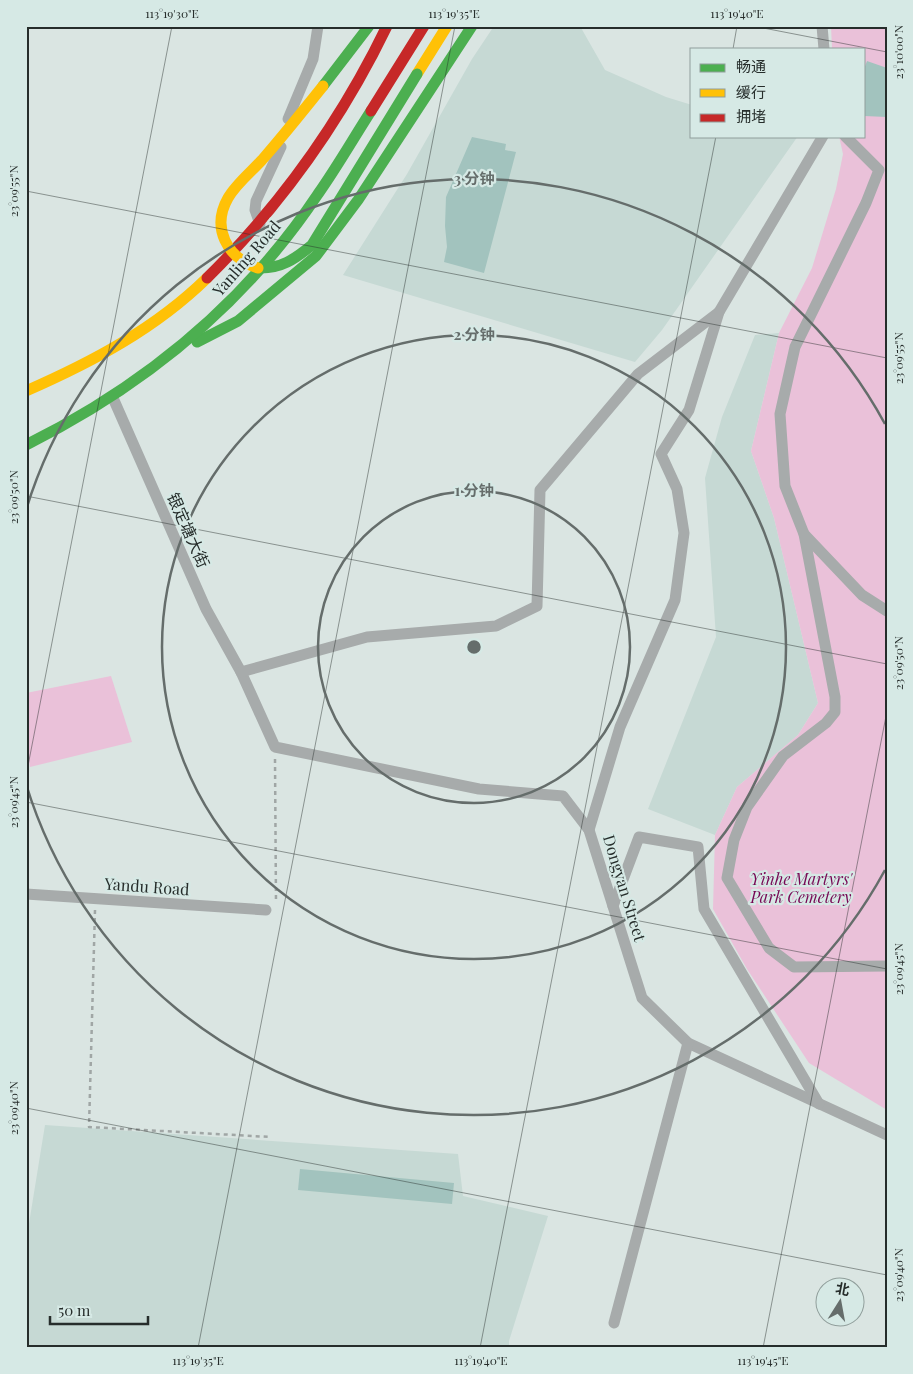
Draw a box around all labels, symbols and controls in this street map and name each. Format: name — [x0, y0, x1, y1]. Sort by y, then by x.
text: 113°19'30"E — [145, 5, 199, 21]
text: 113°19'35"E — [428, 5, 480, 21]
text: 113°19'40"E — [710, 5, 764, 21]
text: 23°10'00"N — [890, 24, 906, 79]
legend — [690, 48, 866, 138]
text: 畅通 — [736, 56, 766, 76]
text: 缓行 — [736, 82, 766, 102]
text: 拥堵 — [736, 106, 766, 126]
text: 23°09'55"N — [5, 165, 21, 217]
text: 3 分钟 — [454, 168, 494, 188]
street label: Yanling Road — [207, 216, 285, 301]
text: 2 分钟 — [453, 324, 495, 344]
text: 23°09'55"N — [890, 332, 906, 384]
text: 23°09'50"N — [5, 470, 21, 524]
text: 1 分钟 — [454, 480, 494, 500]
street label: 银定塘大街 — [163, 489, 215, 571]
text: 23°09'50"N — [890, 636, 906, 690]
centre of rings — [465, 638, 483, 656]
text: 23°09'45"N — [5, 776, 21, 828]
street label: Dongyan Street — [599, 832, 651, 944]
park label: Yinhe Martyrs' Park Cemetery — [750, 868, 853, 907]
street label: Yandu Road — [103, 872, 190, 899]
text: 23°09'45"N — [890, 943, 906, 995]
text: 23°09'40"N — [5, 1081, 21, 1135]
text: 23°09'40"N — [890, 1248, 906, 1302]
north arrow — [816, 1276, 866, 1326]
text: 北 — [834, 1278, 851, 1299]
scale bar — [50, 1294, 148, 1326]
text: 50 m — [58, 1300, 91, 1320]
text: 113°19'35"E — [172, 1352, 224, 1368]
text: 113°19'40"E — [454, 1352, 508, 1368]
text: 113°19'45"E — [737, 1352, 789, 1368]

